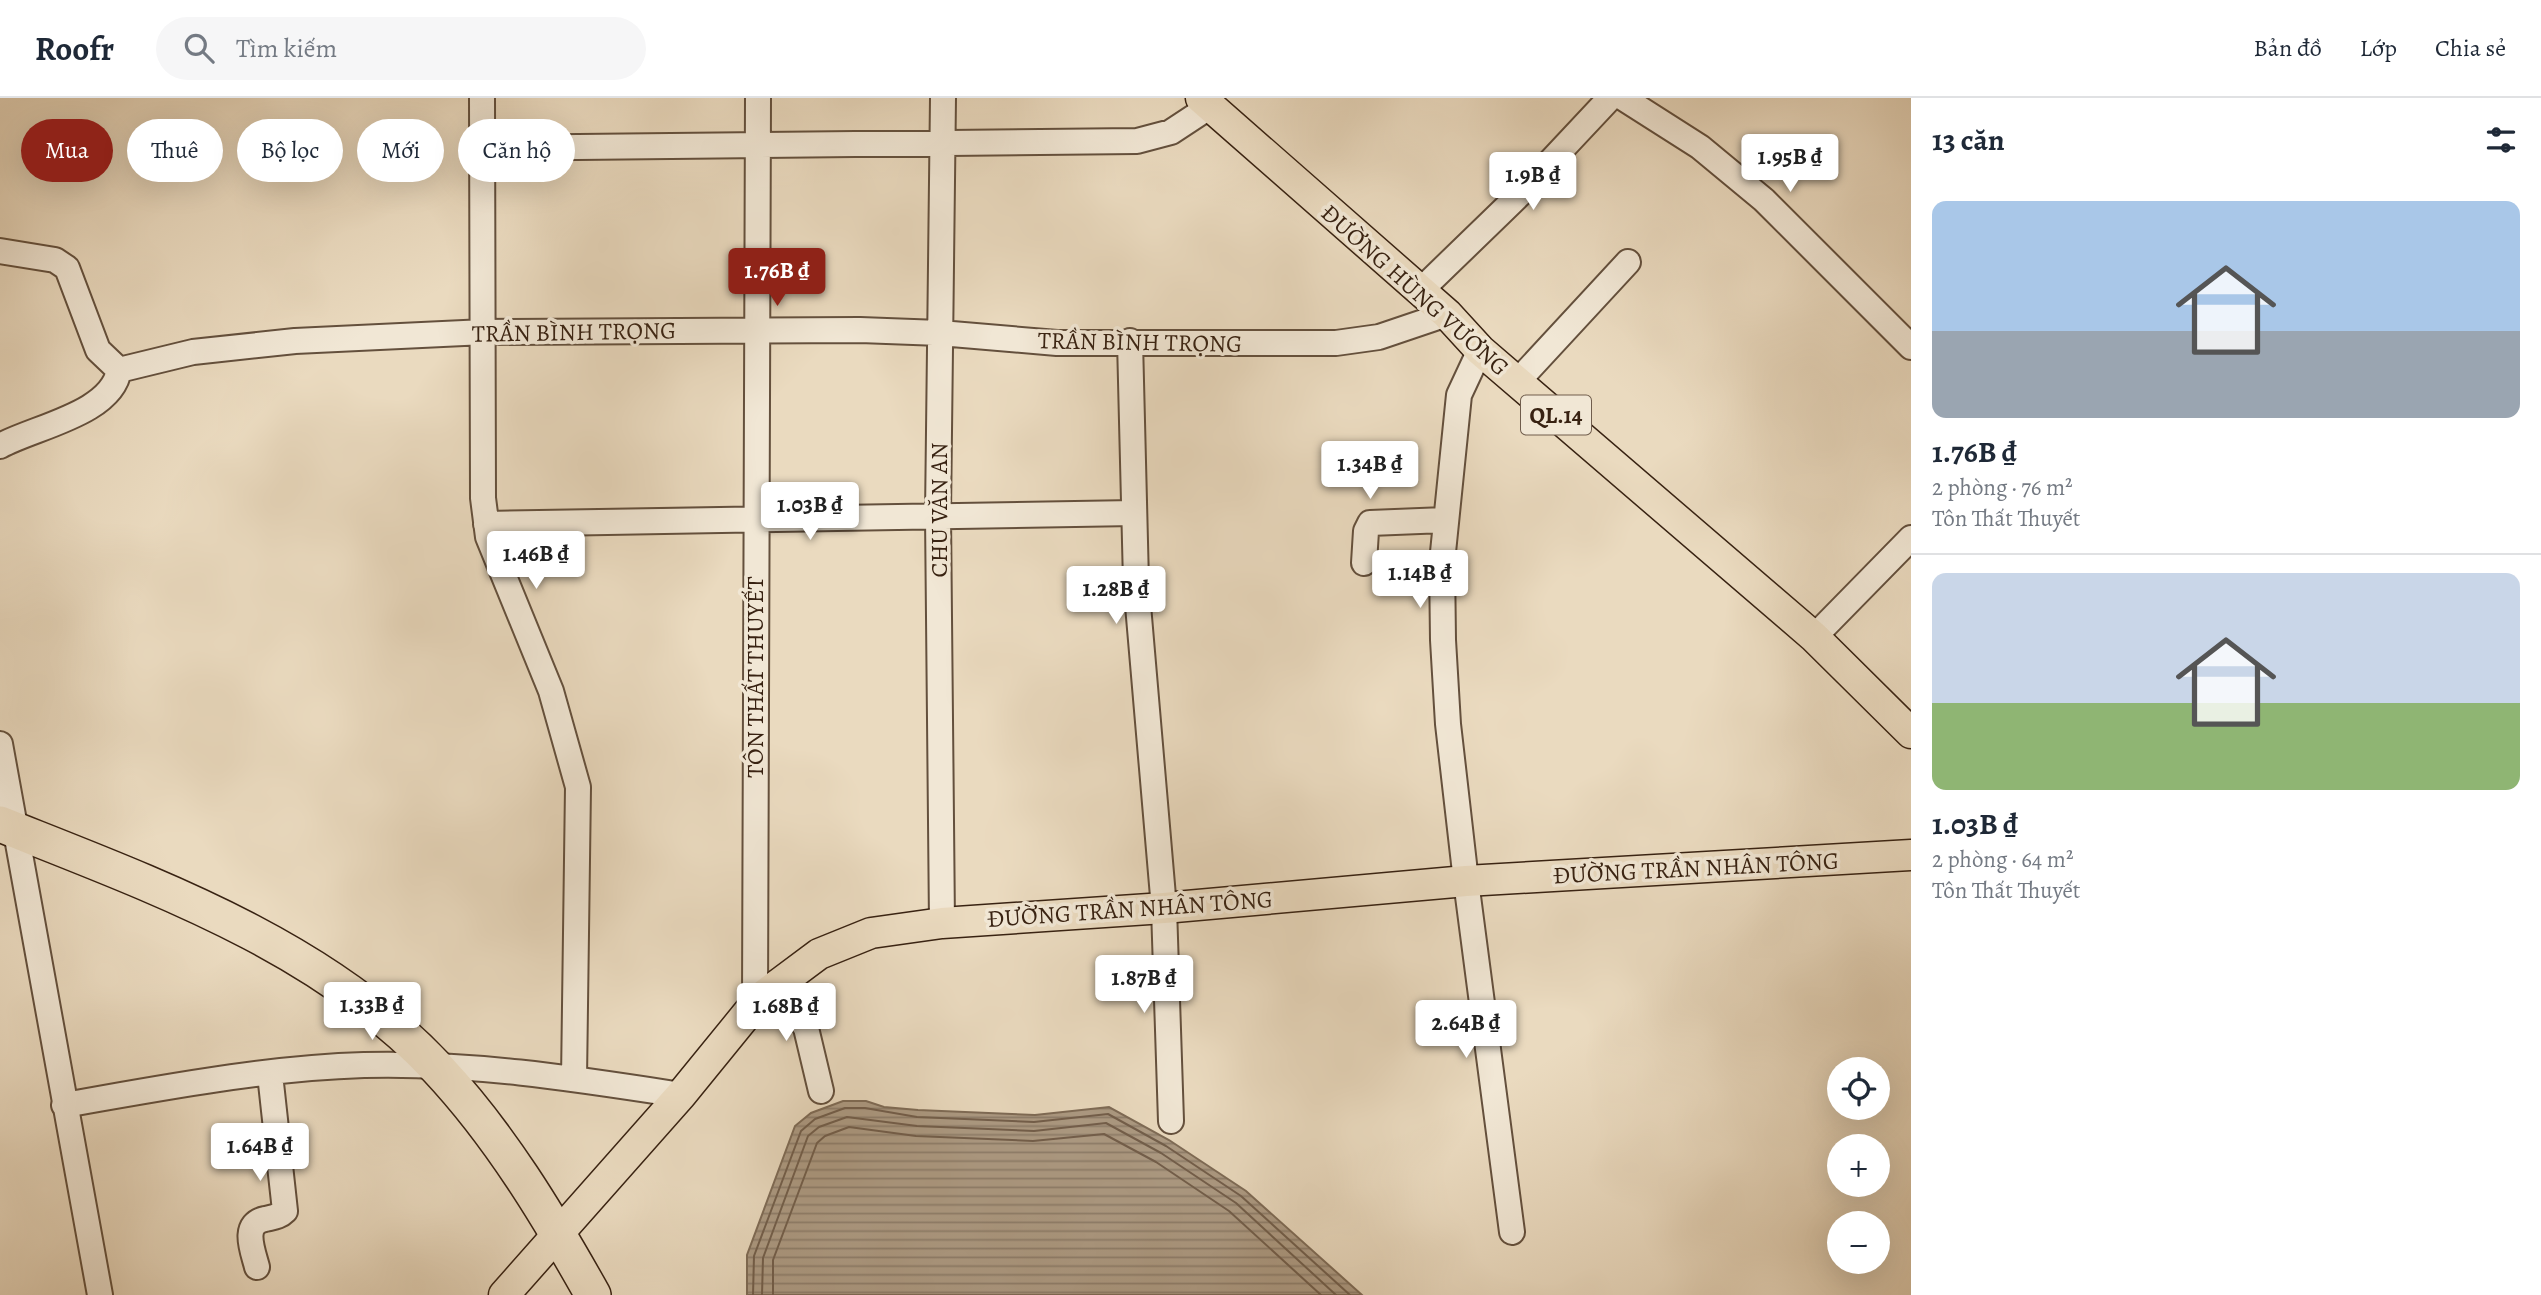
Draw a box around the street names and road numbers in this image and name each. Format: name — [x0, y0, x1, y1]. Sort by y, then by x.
street label: ĐƯỜNG HÙNG VƯƠNG — [1314, 197, 1516, 383]
street label: TRẦN BÌNH TRỌNG — [472, 314, 676, 350]
street label: TRẦN BÌNH TRỌNG — [1038, 324, 1242, 360]
road number: QL.14 — [1521, 396, 1591, 434]
street label: CHU VĂN AN — [923, 442, 955, 578]
street label: TÔN THẤT THUYẾT — [739, 576, 771, 778]
street label: ĐƯỜNG TRẦN NHÂN TÔNG — [1552, 845, 1840, 891]
street label: ĐƯỜNG TRẦN NHÂN TÔNG — [986, 883, 1274, 935]

